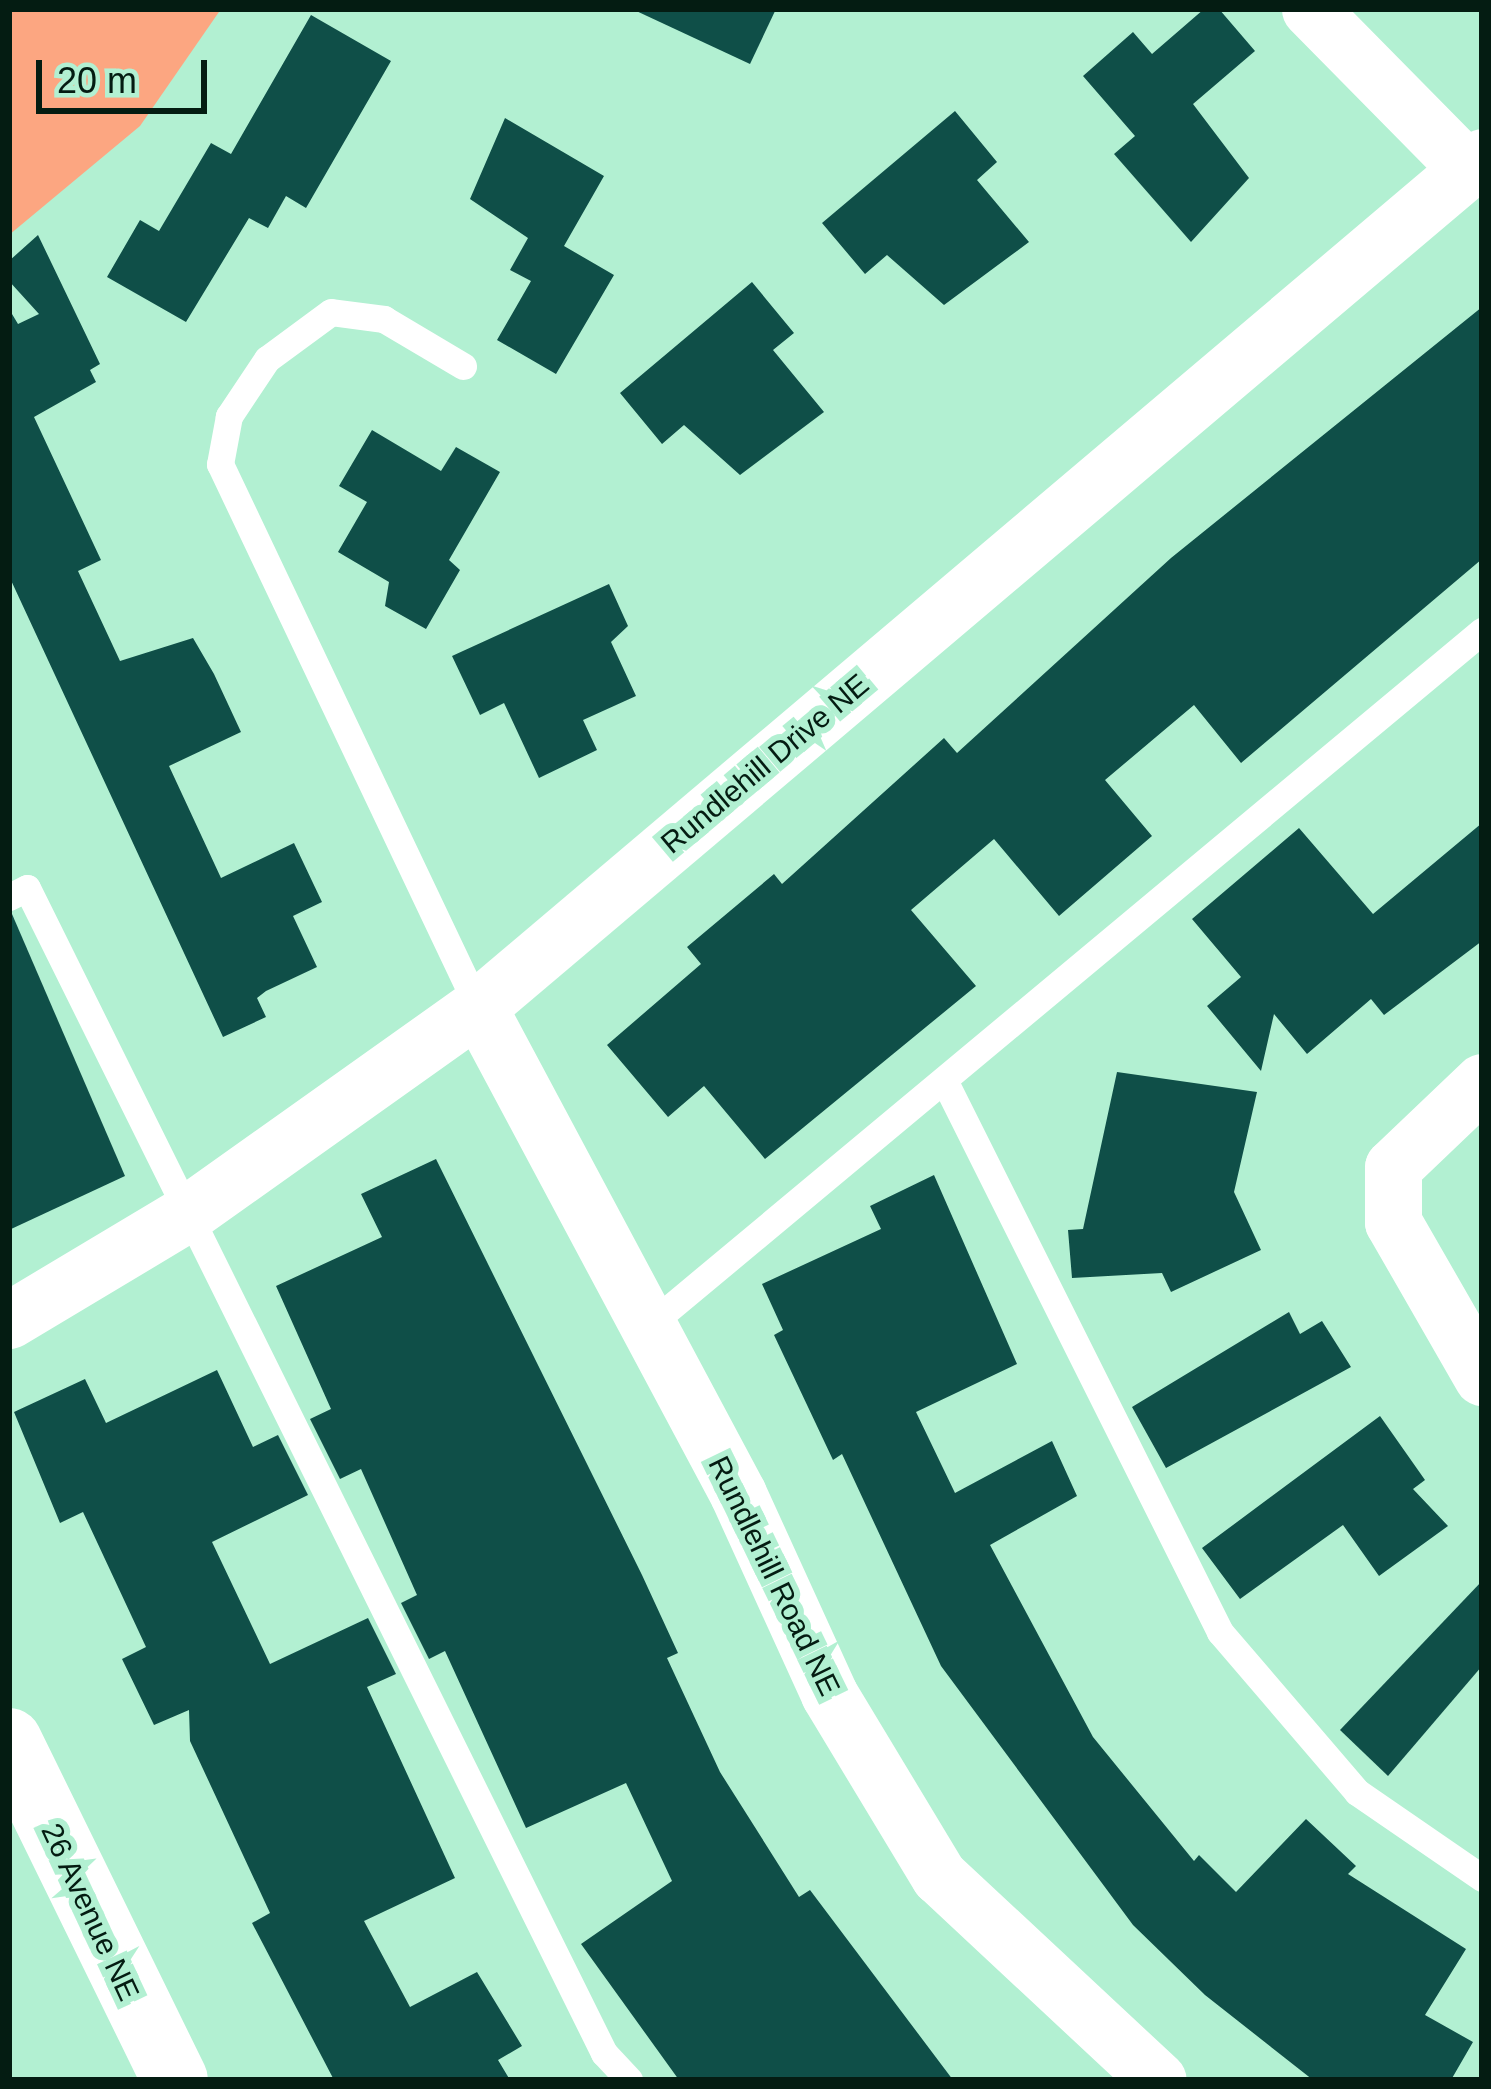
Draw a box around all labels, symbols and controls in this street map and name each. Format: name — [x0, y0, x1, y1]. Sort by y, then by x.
scale bar — [42, 36, 213, 110]
text: 20 m — [57, 60, 137, 101]
street label: Rundlehill Drive NE — [654, 667, 876, 861]
street label: Rundlehill Road NE — [700, 1450, 848, 1702]
street label: 26 Avenue NE — [33, 1817, 147, 2007]

